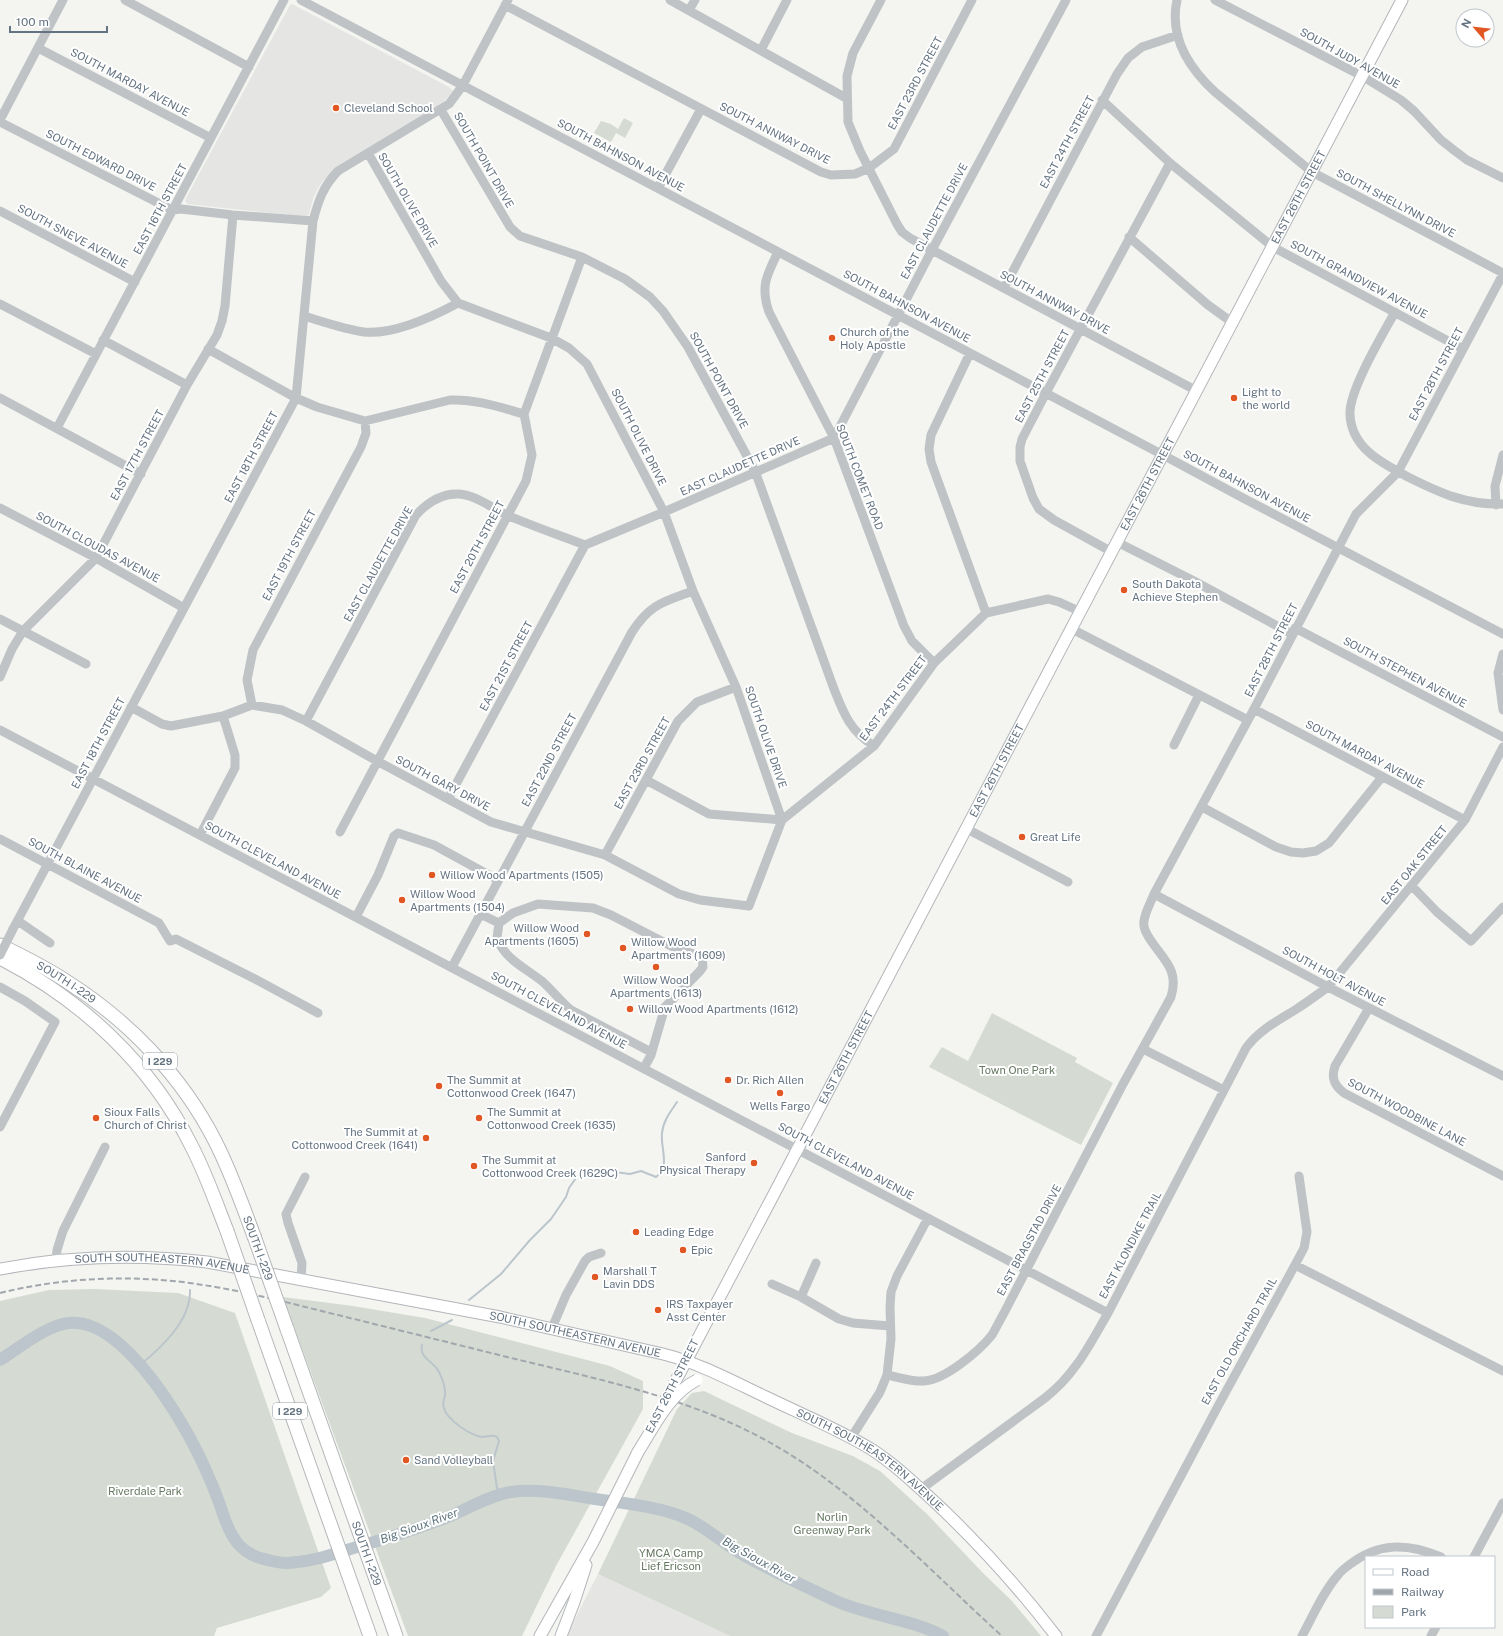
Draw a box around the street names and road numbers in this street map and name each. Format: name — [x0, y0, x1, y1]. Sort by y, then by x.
street label: SOUTH JUDY AVENUE — [1298, 25, 1402, 91]
street label: EAST 23RD STREET — [885, 34, 945, 132]
street label: SOUTH MARDAY AVENUE — [69, 46, 192, 119]
street label: EAST 24TH STREET — [1037, 93, 1097, 190]
street label: SOUTH ANNWAY DRIVE — [718, 100, 833, 166]
street label: SOUTH POINT DRIVE — [452, 110, 516, 210]
street label: SOUTH BAHNSON AVENUE — [555, 116, 687, 194]
street label: SOUTH EDWARD DRIVE — [44, 127, 158, 193]
street label: EAST 26TH STREET — [1269, 148, 1328, 246]
street label: SOUTH OLIVE DRIVE — [376, 151, 440, 250]
street label: EAST 16TH STREET — [131, 161, 189, 257]
street label: EAST CLAUDETTE DRIVE — [898, 161, 970, 281]
street label: SOUTH SHELLYNN DRIVE — [1334, 166, 1458, 240]
street label: SOUTH SNEVE AVENUE — [16, 202, 130, 270]
street label: SOUTH GRANDVIEW AVENUE — [1288, 238, 1430, 320]
street label: SOUTH BAHNSON AVENUE — [841, 267, 973, 345]
street label: SOUTH ANNWAY DRIVE — [998, 268, 1112, 336]
street label: EAST 28TH STREET — [1406, 325, 1466, 423]
street label: EAST 25TH STREET — [1012, 327, 1072, 425]
street label: SOUTH POINT DRIVE — [687, 330, 751, 431]
street label: SOUTH OLIVE DRIVE — [609, 386, 669, 488]
street label: EAST 17TH STREET — [108, 407, 166, 502]
street label: EAST 18TH STREET — [222, 409, 280, 505]
street label: SOUTH COMET ROAD — [834, 422, 886, 532]
street label: EAST CLAUDETTE DRIVE — [678, 434, 802, 498]
street label: EAST 26TH STREET — [1118, 435, 1177, 533]
street label: SOUTH BAHNSON AVENUE — [1181, 447, 1313, 525]
street label: EAST 20TH STREET — [447, 498, 507, 595]
street label: EAST CLAUDETTE DRIVE — [341, 504, 415, 624]
street label: EAST 19TH STREET — [260, 507, 318, 603]
street label: SOUTH CLOUDAS AVENUE — [34, 509, 162, 585]
street label: EAST 28TH STREET — [1242, 601, 1300, 699]
street label: EAST 21ST STREET — [477, 619, 535, 713]
street label: SOUTH STEPHEN AVENUE — [1341, 634, 1469, 710]
street label: EAST 24TH STREET — [857, 653, 929, 743]
street label: SOUTH OLIVE DRIVE — [743, 684, 789, 790]
street label: EAST 18TH STREET — [69, 695, 127, 791]
street label: EAST 22ND STREET — [519, 711, 579, 809]
street label: EAST 23RD STREET — [612, 714, 673, 811]
street label: SOUTH MARDAY AVENUE — [1304, 718, 1427, 791]
street label: EAST 26TH STREET — [967, 722, 1026, 819]
street label: SOUTH GARY DRIVE — [394, 753, 492, 813]
street label: SOUTH CLEVELAND AVENUE — [203, 819, 343, 901]
street label: EAST OAK STREET — [1378, 823, 1450, 907]
street label: SOUTH BLAINE AVENUE — [26, 835, 144, 905]
street label: SOUTH HOLT AVENUE — [1280, 944, 1388, 1008]
street label: SOUTH I-229 — [35, 959, 98, 1006]
street label: SOUTH CLEVELAND AVENUE — [489, 969, 629, 1051]
street label: EAST 26TH STREET — [816, 1008, 875, 1106]
road number: I 229 — [143, 1053, 177, 1069]
street label: SOUTH WOODBINE LANE — [1346, 1076, 1468, 1148]
street label: SOUTH CLEVELAND AVENUE — [776, 1120, 916, 1202]
street label: EAST BRAGSTAD DRIVE — [994, 1182, 1064, 1298]
street label: EAST KLONDIKE TRAIL — [1097, 1189, 1163, 1301]
street label: SOUTH I-229 — [241, 1214, 275, 1282]
street label: SOUTH SOUTHEASTERN AVENUE — [74, 1251, 250, 1276]
street label: EAST OLD ORCHARD TRAIL — [1199, 1275, 1279, 1407]
street label: SOUTH SOUTHEASTERN AVENUE — [488, 1309, 662, 1359]
street label: EAST 26TH STREET — [643, 1337, 701, 1435]
road number: I 229 — [273, 1403, 307, 1419]
street label: SOUTH SOUTHEASTERN AVENUE — [794, 1406, 946, 1513]
street label: SOUTH I-229 — [350, 1519, 384, 1587]

